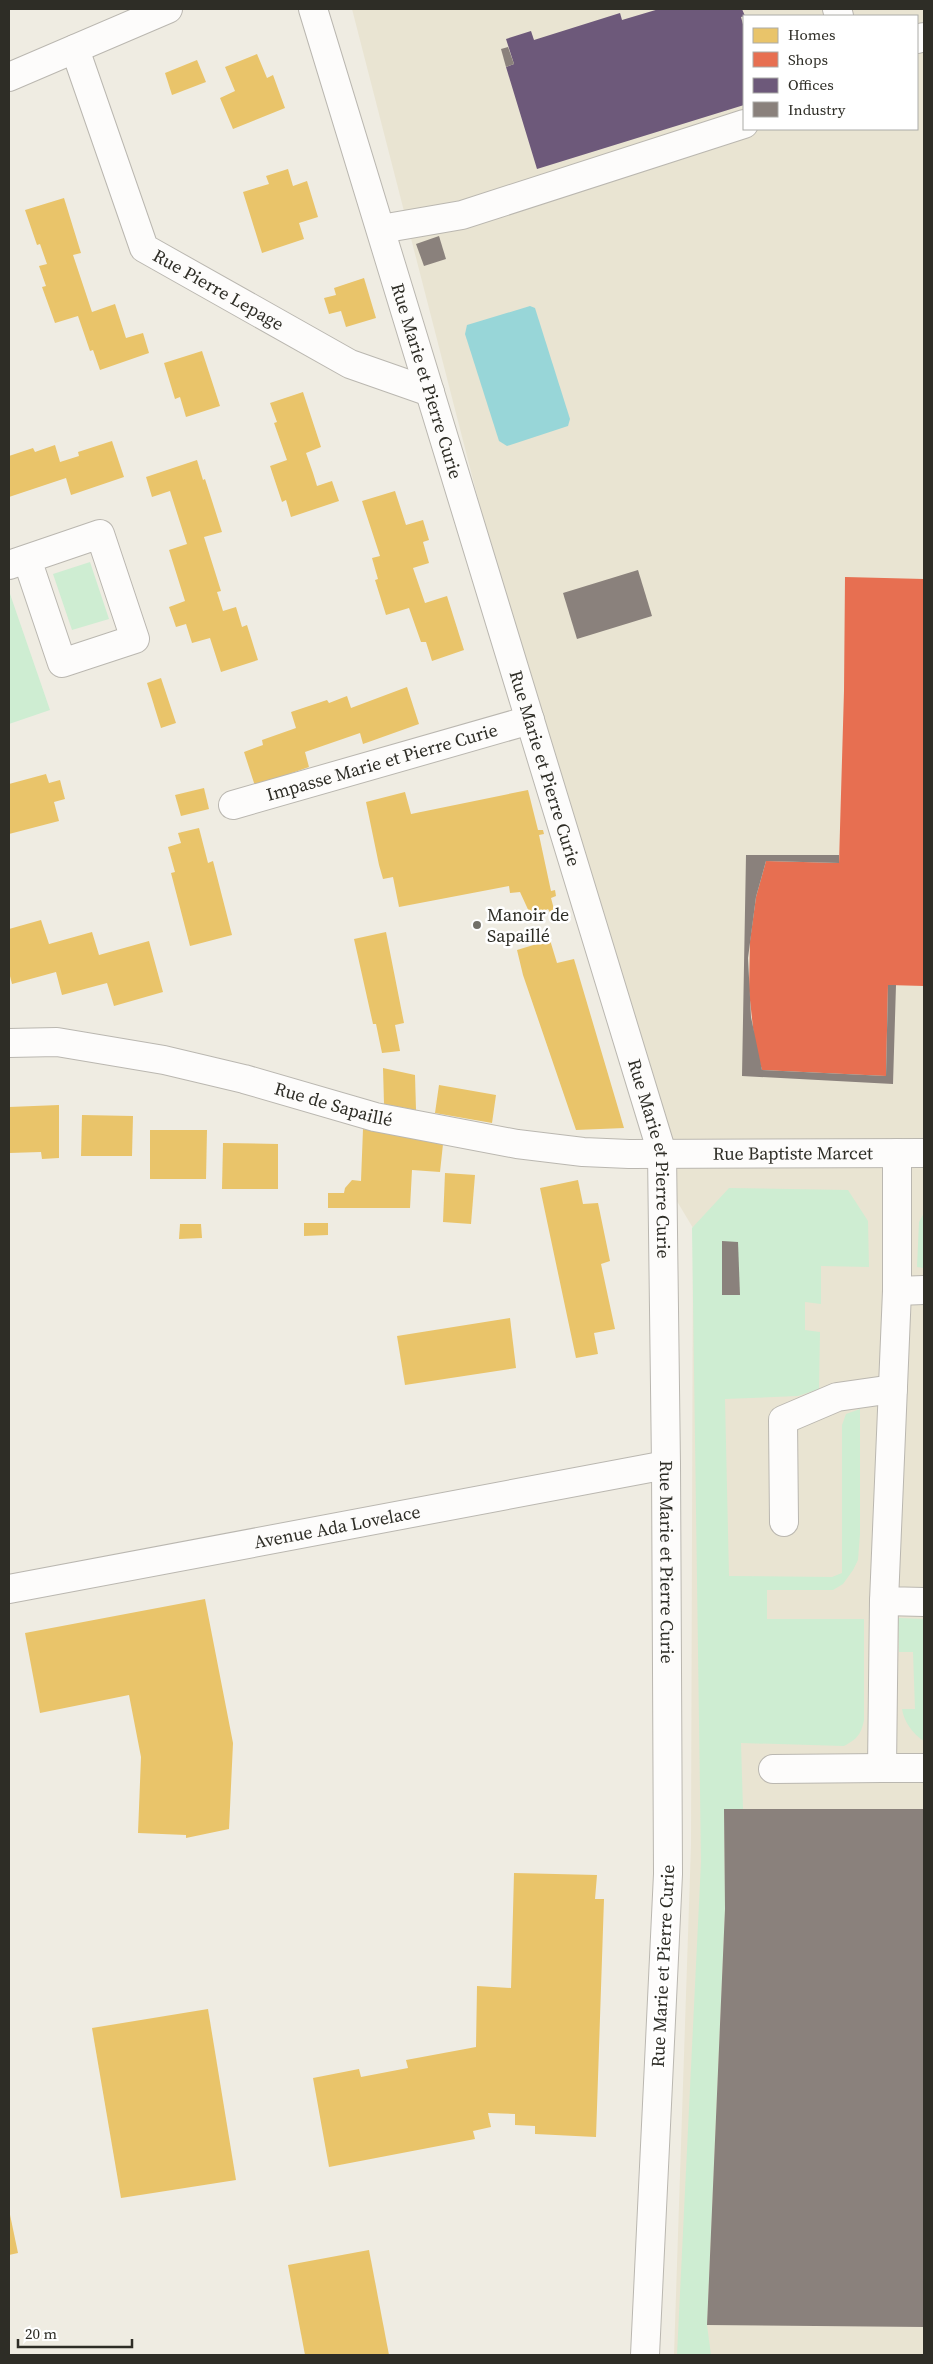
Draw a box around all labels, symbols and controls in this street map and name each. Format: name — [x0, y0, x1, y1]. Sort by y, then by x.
legend — [743, 15, 918, 130]
text: Homes — [788, 24, 835, 45]
text: Shops — [788, 49, 828, 70]
text: Offices — [788, 74, 834, 95]
text: Industry — [788, 99, 846, 120]
street label: Rue Pierre Lepage — [149, 243, 289, 336]
street label: Rue Marie et Pierre Curie — [385, 280, 469, 482]
street label: Rue Marie et Pierre Curie — [504, 667, 587, 869]
street label: Impasse Marie et Pierre Curie — [263, 717, 501, 807]
place label: Manoir de Sapaillé — [487, 902, 569, 948]
marker: Manoir de Sapaillé — [471, 919, 483, 931]
street label: Rue Marie et Pierre Curie — [622, 1056, 676, 1259]
street label: Rue de Sapaillé — [272, 1076, 395, 1132]
street label: Rue Baptiste Marcet — [713, 1140, 873, 1166]
street label: Rue Marie et Pierre Curie — [654, 1460, 680, 1664]
street label: Avenue Ada Lovelace — [252, 1499, 422, 1555]
street label: Rue Marie et Pierre Curie — [645, 1864, 680, 2068]
scale bar — [18, 2316, 131, 2348]
text: 20 m — [25, 2323, 57, 2344]

